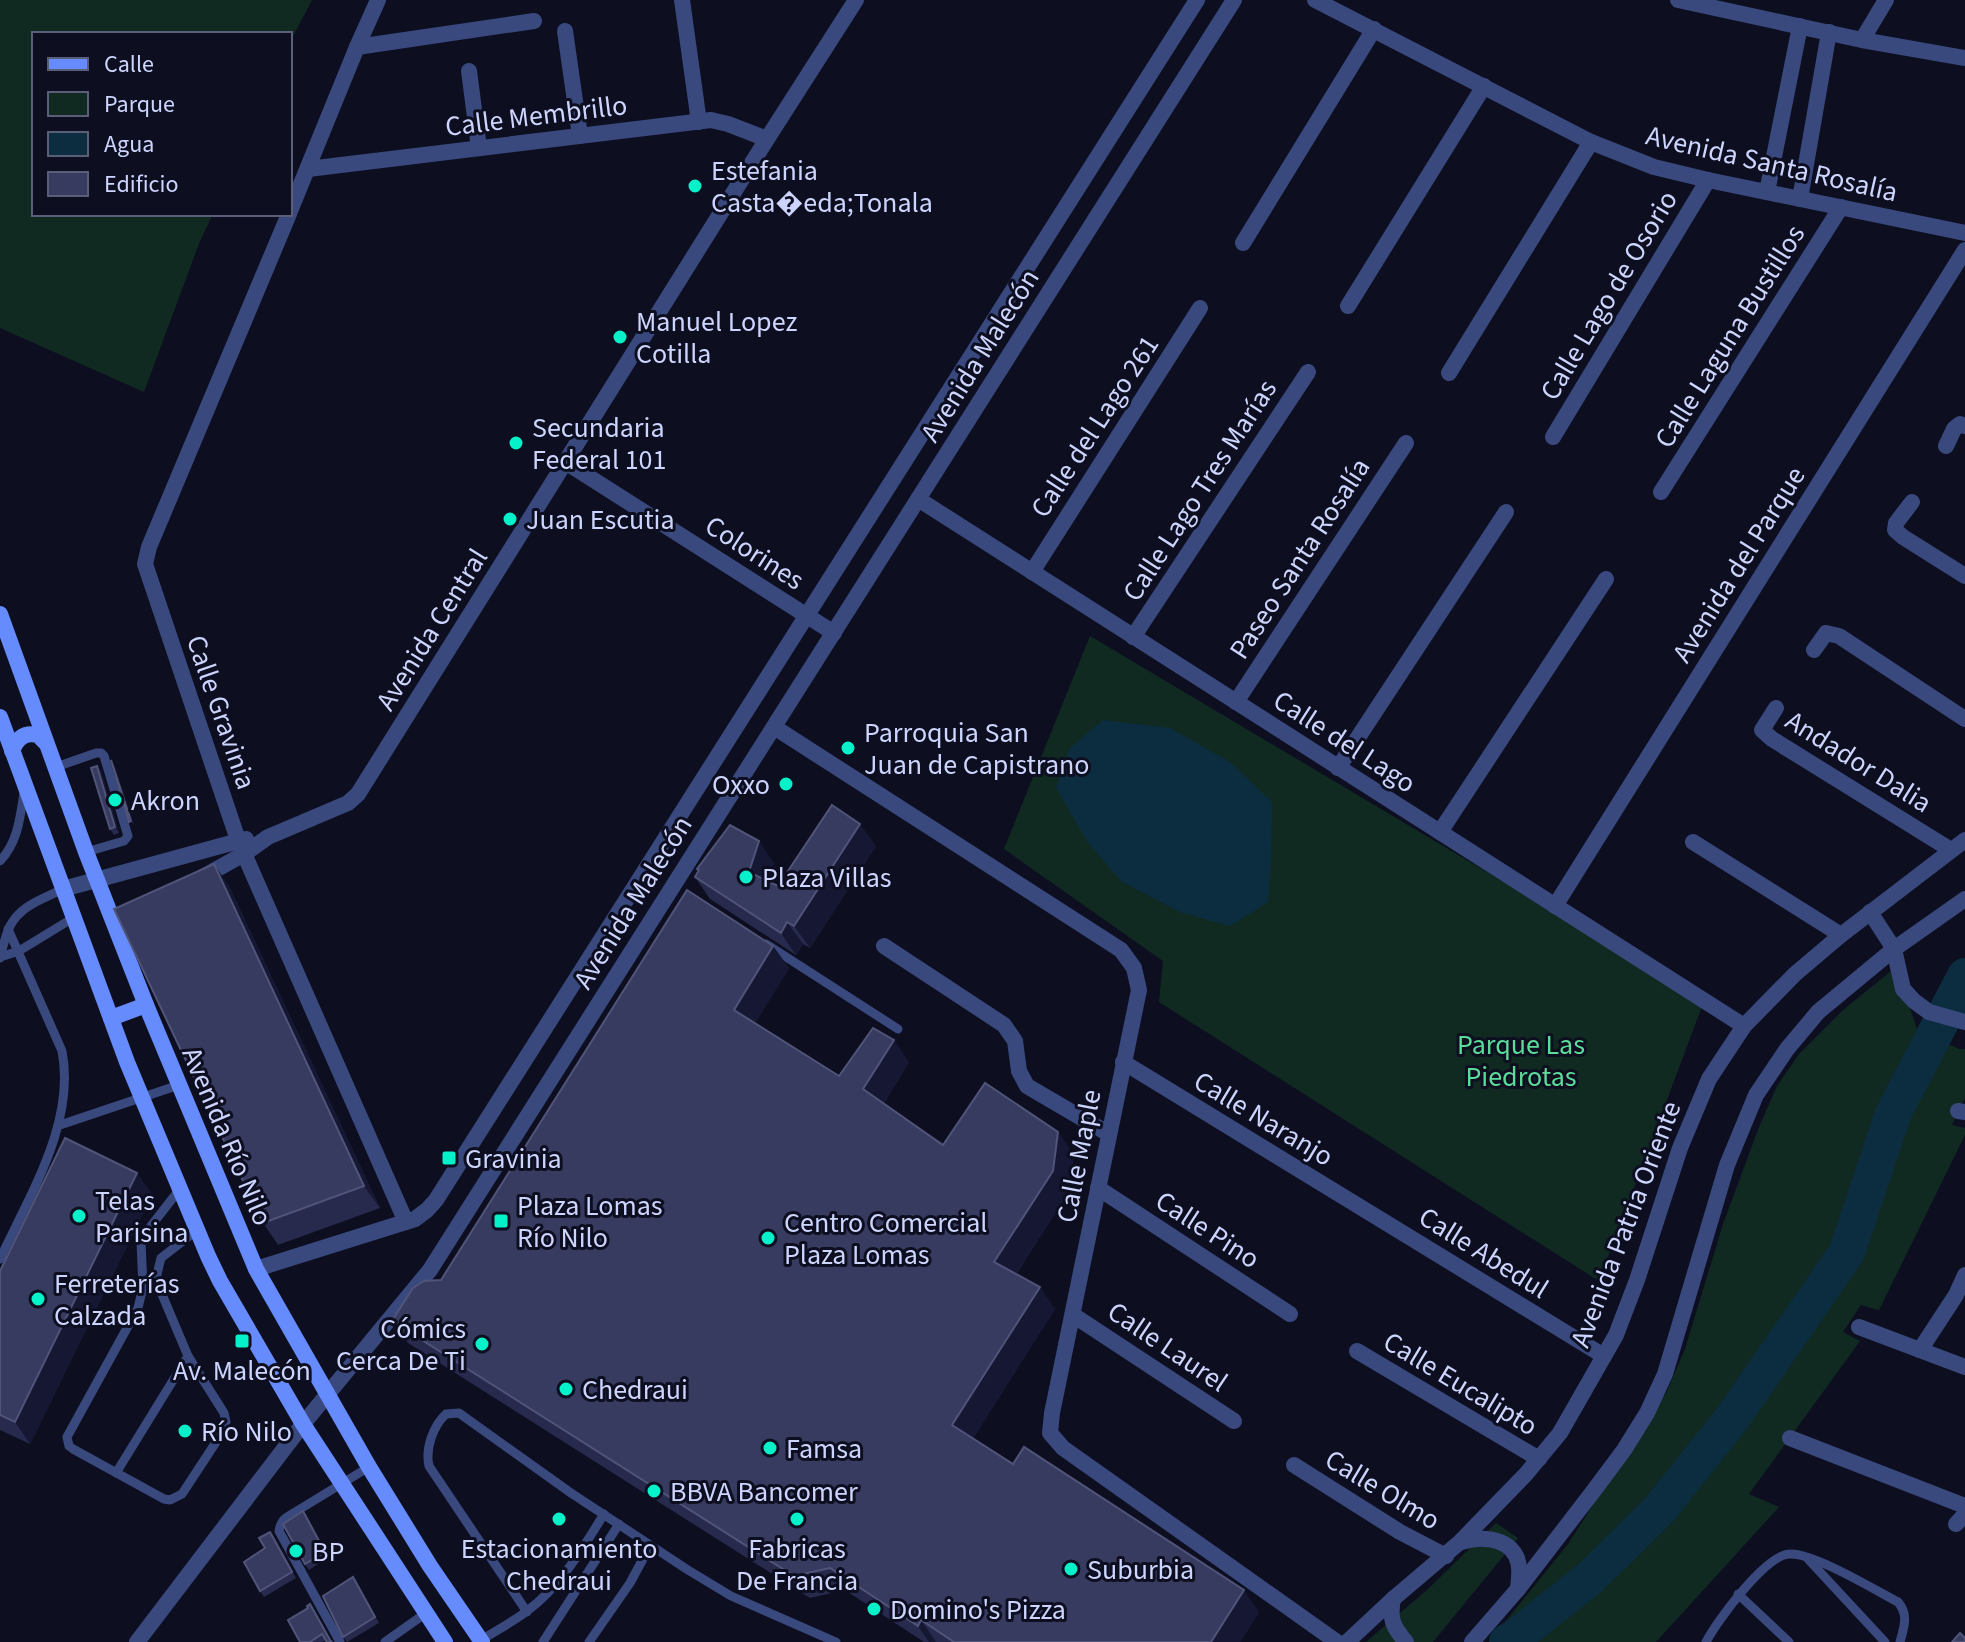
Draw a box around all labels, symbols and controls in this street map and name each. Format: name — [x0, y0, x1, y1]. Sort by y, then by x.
legend — [32, 32, 292, 216]
text: Calle — [104, 47, 154, 82]
street label: Calle Membrillo — [443, 85, 629, 147]
text: Parque — [104, 87, 175, 122]
street label: Avenida Santa Rosalía — [1642, 116, 1901, 212]
text: Agua — [104, 127, 154, 162]
place label: Estefania Casta�eda;Tonala — [711, 151, 933, 223]
text: Edificio — [104, 167, 178, 202]
marker: Estefania Casta�eda;Tonala — [686, 177, 704, 195]
street label: Calle Lago de Osorio — [1530, 183, 1687, 408]
street label: Calle Laguna Bustillos — [1645, 217, 1815, 456]
street label: Avenida Malecón — [911, 261, 1049, 450]
place label: Manuel Lopez Cotilla — [636, 302, 798, 374]
marker: Manuel Lopez Cotilla — [611, 328, 629, 346]
street label: Calle del Lago 261 — [1021, 328, 1169, 526]
street label: Calle Lago Tres Marías — [1113, 372, 1287, 609]
place label: Secundaria Federal 101 — [532, 408, 666, 480]
marker: Secundaria Federal 101 — [507, 434, 525, 452]
street label: Paseo Santa Rosalía — [1220, 450, 1380, 667]
street label: Avenida del Parque — [1662, 459, 1815, 670]
place label: Juan Escutia — [526, 500, 675, 540]
street label: Colorines — [697, 506, 812, 600]
marker: Juan Escutia — [501, 510, 519, 528]
street label: Avenida Central — [366, 541, 498, 718]
street label: Calle Gravinia — [176, 630, 266, 795]
street label: Calle del Lago — [1265, 681, 1424, 803]
street label: Andador Dalia — [1778, 701, 1939, 823]
place label: Parroquia San Juan de Capistrano — [864, 713, 1090, 785]
marker: Parroquia San Juan de Capistrano — [839, 739, 857, 757]
place label: Oxxo — [712, 765, 770, 805]
marker: Oxxo — [777, 775, 795, 793]
place label: Akron — [131, 781, 200, 821]
marker: Akron — [106, 791, 124, 809]
street label: Avenida Malecón — [564, 808, 702, 997]
place label: Plaza Villas — [762, 858, 892, 898]
marker: Plaza Villas — [737, 868, 755, 886]
park label: Parque Las Piedrotas — [1457, 1025, 1585, 1097]
street label: Avenida Río Nilo — [172, 1041, 283, 1232]
street label: Calle Naranjo — [1186, 1061, 1341, 1176]
street label: Calle Maple — [1046, 1086, 1111, 1226]
street label: Avenida Patria Oriente — [1561, 1095, 1691, 1353]
place label: Gravinia — [465, 1139, 562, 1179]
marker: Gravinia — [440, 1149, 458, 1167]
place label: Telas Parisina — [95, 1181, 188, 1253]
street label: Calle Pino — [1147, 1181, 1267, 1279]
place label: Plaza Lomas Río Nilo — [517, 1186, 663, 1258]
street label: Calle Abedul — [1411, 1197, 1556, 1309]
place label: Centro Comercial Plaza Lomas — [784, 1203, 987, 1275]
marker: Telas Parisina — [70, 1207, 88, 1225]
marker: Plaza Lomas Río Nilo — [492, 1212, 510, 1230]
marker: Centro Comercial Plaza Lomas — [759, 1229, 777, 1247]
place label: Ferreterías Calzada — [54, 1264, 180, 1336]
marker: Ferreterías Calzada — [29, 1290, 47, 1308]
street label: Calle Laurel — [1099, 1292, 1236, 1402]
place label: Cómics Cerca De Ti — [336, 1309, 466, 1381]
street label: Calle Eucalipto — [1376, 1322, 1545, 1446]
marker: Av. Malecón — [233, 1332, 251, 1350]
marker: Cómics Cerca De Ti — [473, 1335, 491, 1353]
place label: Av. Malecón — [173, 1351, 311, 1391]
place label: Chedraui — [582, 1370, 688, 1410]
marker: Chedraui — [557, 1380, 575, 1398]
place label: Río Nilo — [201, 1412, 292, 1452]
marker: Río Nilo — [176, 1422, 194, 1440]
place label: Famsa — [786, 1429, 862, 1469]
marker: Famsa — [761, 1439, 779, 1457]
street label: Calle Olmo — [1317, 1440, 1448, 1540]
place label: BBVA Bancomer — [670, 1472, 858, 1512]
marker: BBVA Bancomer — [645, 1482, 663, 1500]
marker: Estacionamiento Chedraui — [550, 1510, 568, 1528]
marker: Fabricas De Francia — [788, 1510, 806, 1528]
place label: Estacionamiento Chedraui — [461, 1529, 657, 1601]
place label: Fabricas De Francia — [736, 1529, 858, 1601]
place label: BP — [312, 1532, 344, 1572]
marker: BP — [287, 1542, 305, 1560]
place label: Suburbia — [1087, 1550, 1194, 1590]
marker: Suburbia — [1062, 1560, 1080, 1578]
place label: Domino's Pizza — [890, 1590, 1066, 1630]
marker: Domino's Pizza — [865, 1600, 883, 1618]

